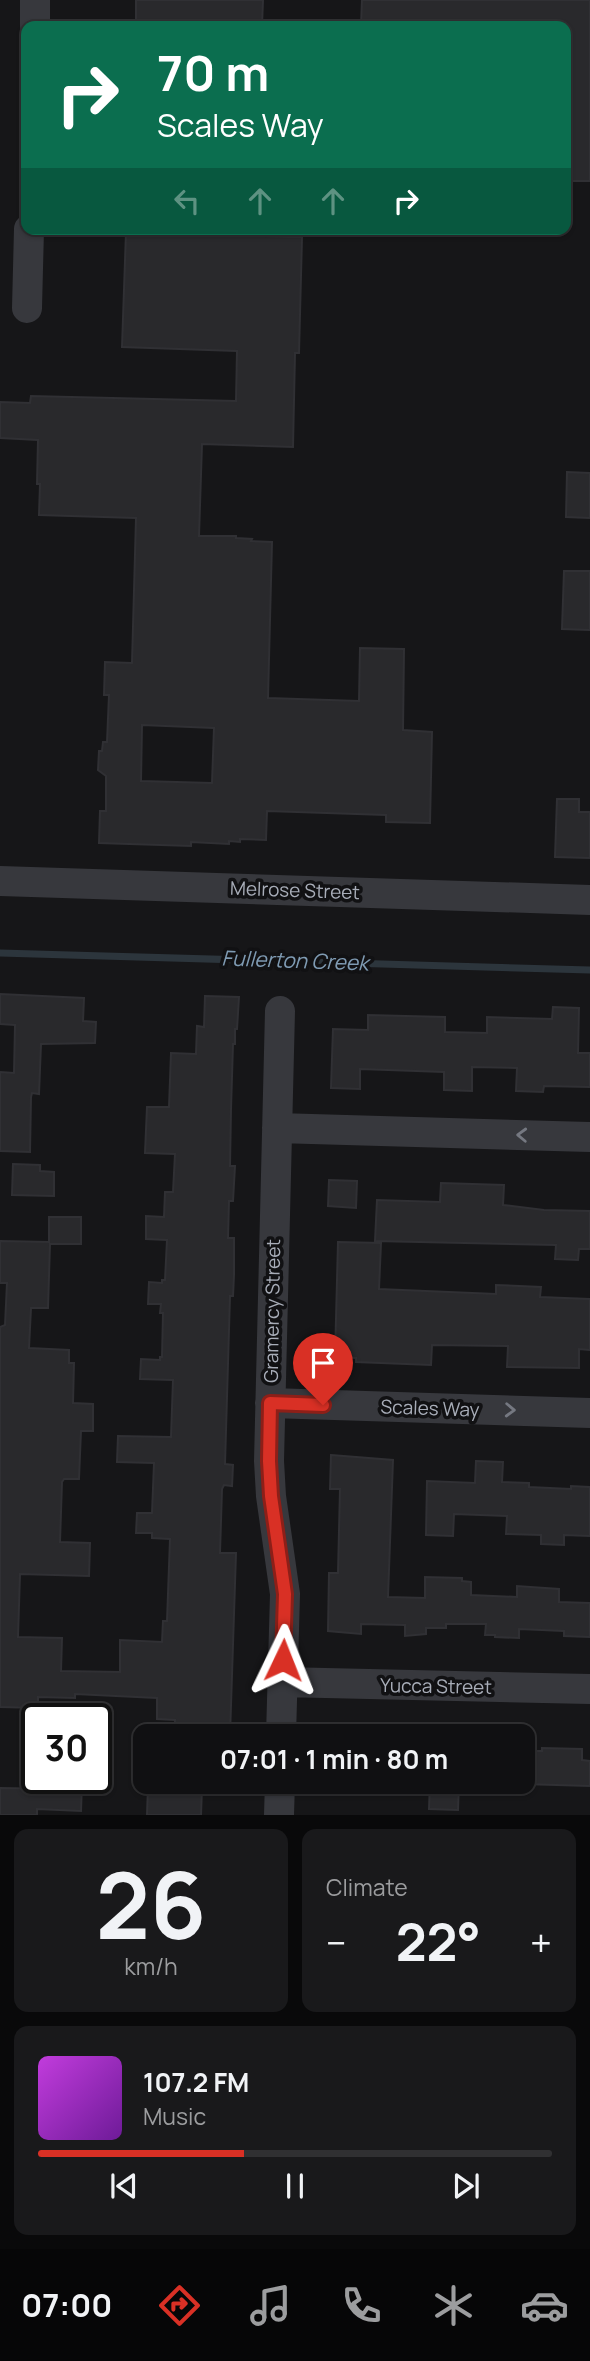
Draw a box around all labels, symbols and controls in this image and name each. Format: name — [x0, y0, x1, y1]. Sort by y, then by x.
text: 70 m — [157, 39, 269, 106]
icon: right — [42, 49, 133, 140]
text: Scales Way — [157, 103, 324, 147]
icon: left — [168, 182, 206, 220]
icon: ahead — [241, 182, 279, 220]
icon: ahead — [314, 182, 352, 220]
icon: right — [387, 182, 425, 220]
street label: Melrose Street — [230, 875, 360, 905]
water label: Fullerton Creek — [221, 943, 372, 977]
one-way arrow — [516, 1127, 527, 1143]
street label: Gramercy Street — [258, 1239, 286, 1383]
pin — [293, 1333, 353, 1405]
icon: arrive — [304, 1344, 342, 1382]
street label: Scales Way — [380, 1393, 480, 1423]
one-way arrow — [504, 1403, 515, 1418]
position arrow — [246, 1623, 320, 1697]
street label: Yucca Street — [380, 1672, 492, 1700]
speed limit sign: 30 — [21, 1703, 112, 1794]
text: 07:01 · 1 min · 80 m — [220, 1741, 448, 1777]
text: 26 — [96, 1842, 206, 1966]
text: Climate — [326, 1871, 408, 1903]
text: 22° — [396, 1906, 481, 1977]
text: − — [326, 1916, 347, 1968]
text: + — [530, 1916, 552, 1968]
text: km/h — [124, 1950, 178, 1982]
text: 107.2 FM — [143, 2064, 249, 2100]
text: Music — [143, 2100, 206, 2132]
icon: previous — [105, 2167, 143, 2205]
icon: pause — [276, 2167, 314, 2205]
icon: next — [447, 2167, 485, 2205]
icon: directions — [155, 2281, 204, 2330]
icon: music — [246, 2281, 295, 2330]
icon: phone — [337, 2281, 386, 2330]
icon: climate — [429, 2281, 478, 2330]
icon: car — [520, 2281, 569, 2330]
text: 07:00 — [21, 2283, 112, 2327]

